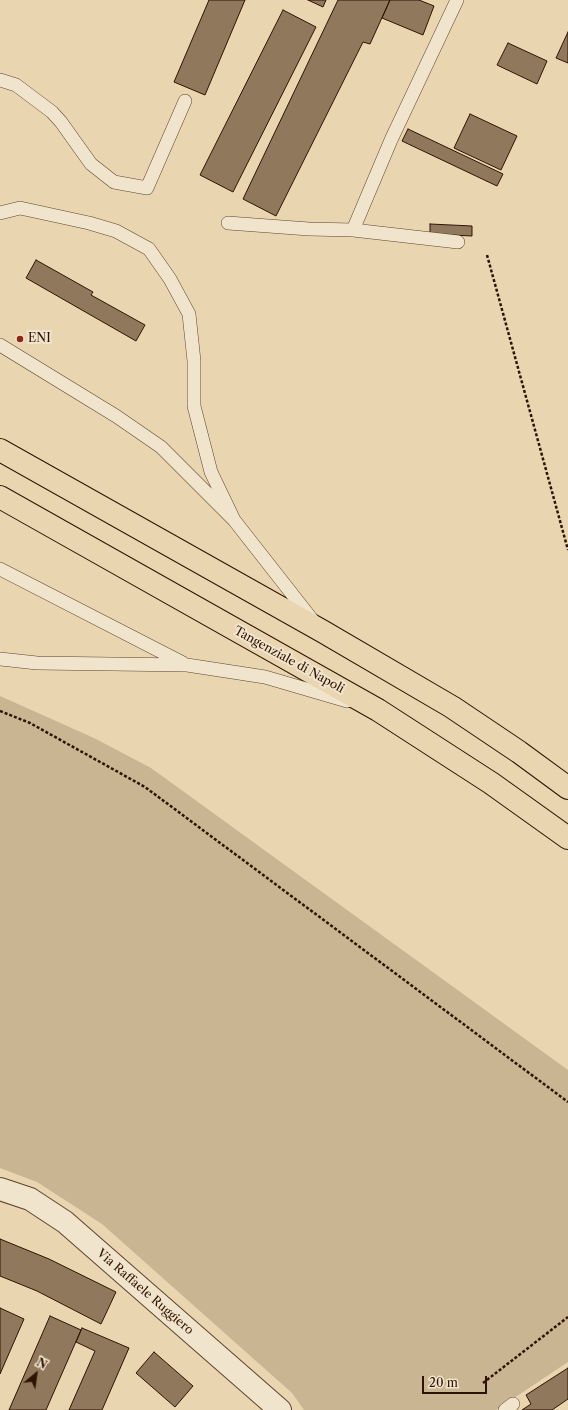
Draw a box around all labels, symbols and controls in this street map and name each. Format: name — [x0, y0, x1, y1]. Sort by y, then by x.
place label: ENI — [28, 332, 51, 346]
marker: ENI — [15, 334, 25, 344]
street label: Tangenziale di Napoli — [231, 624, 347, 696]
street label: Via Raffaele Ruggiero — [94, 1246, 196, 1338]
north arrow — [16, 1354, 56, 1394]
text: N — [34, 1355, 49, 1372]
scale bar — [424, 1368, 489, 1394]
text: 20 m — [429, 1375, 458, 1390]

